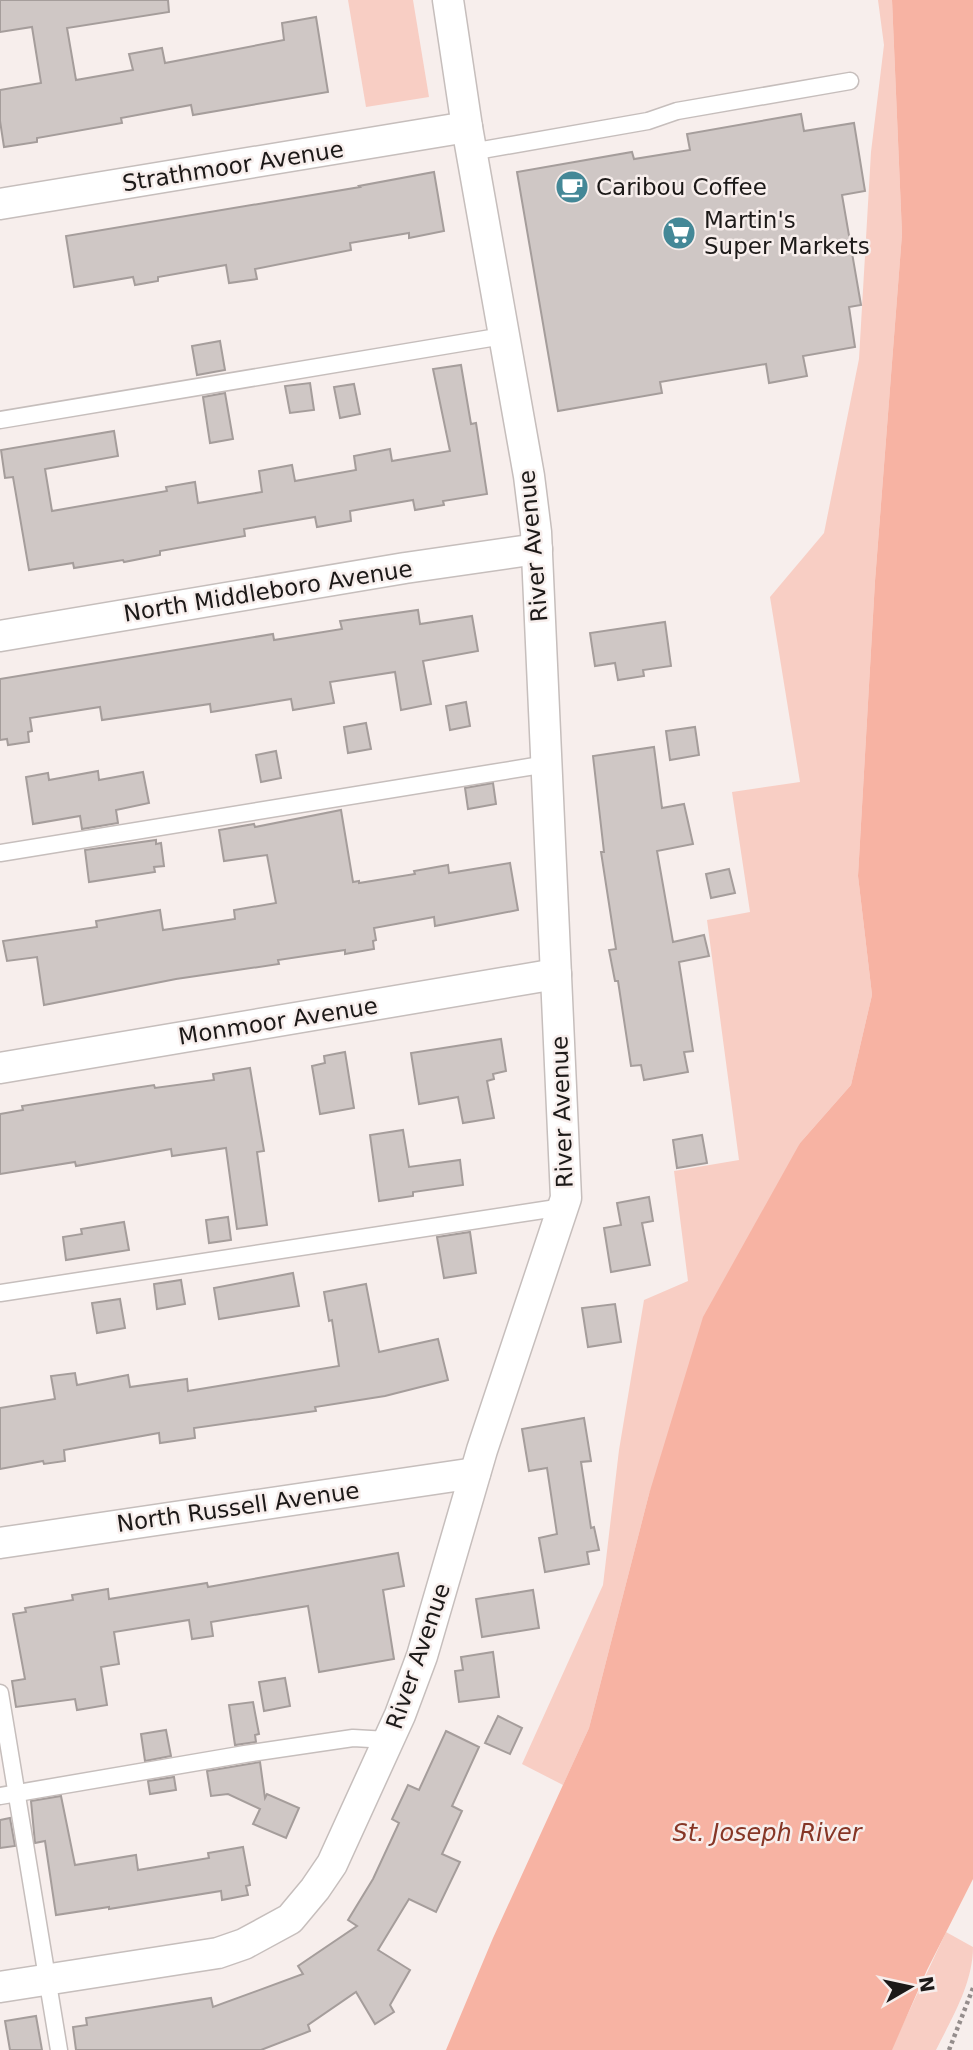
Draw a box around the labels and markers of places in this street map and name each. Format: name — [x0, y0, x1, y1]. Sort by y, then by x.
cafe icon: Caribou Coffee — [553, 168, 591, 206]
place label: Caribou Coffee — [596, 174, 767, 200]
place label: Martin's Super Markets — [704, 207, 870, 259]
supermarket icon: Martin's Super Markets — [660, 214, 698, 252]

